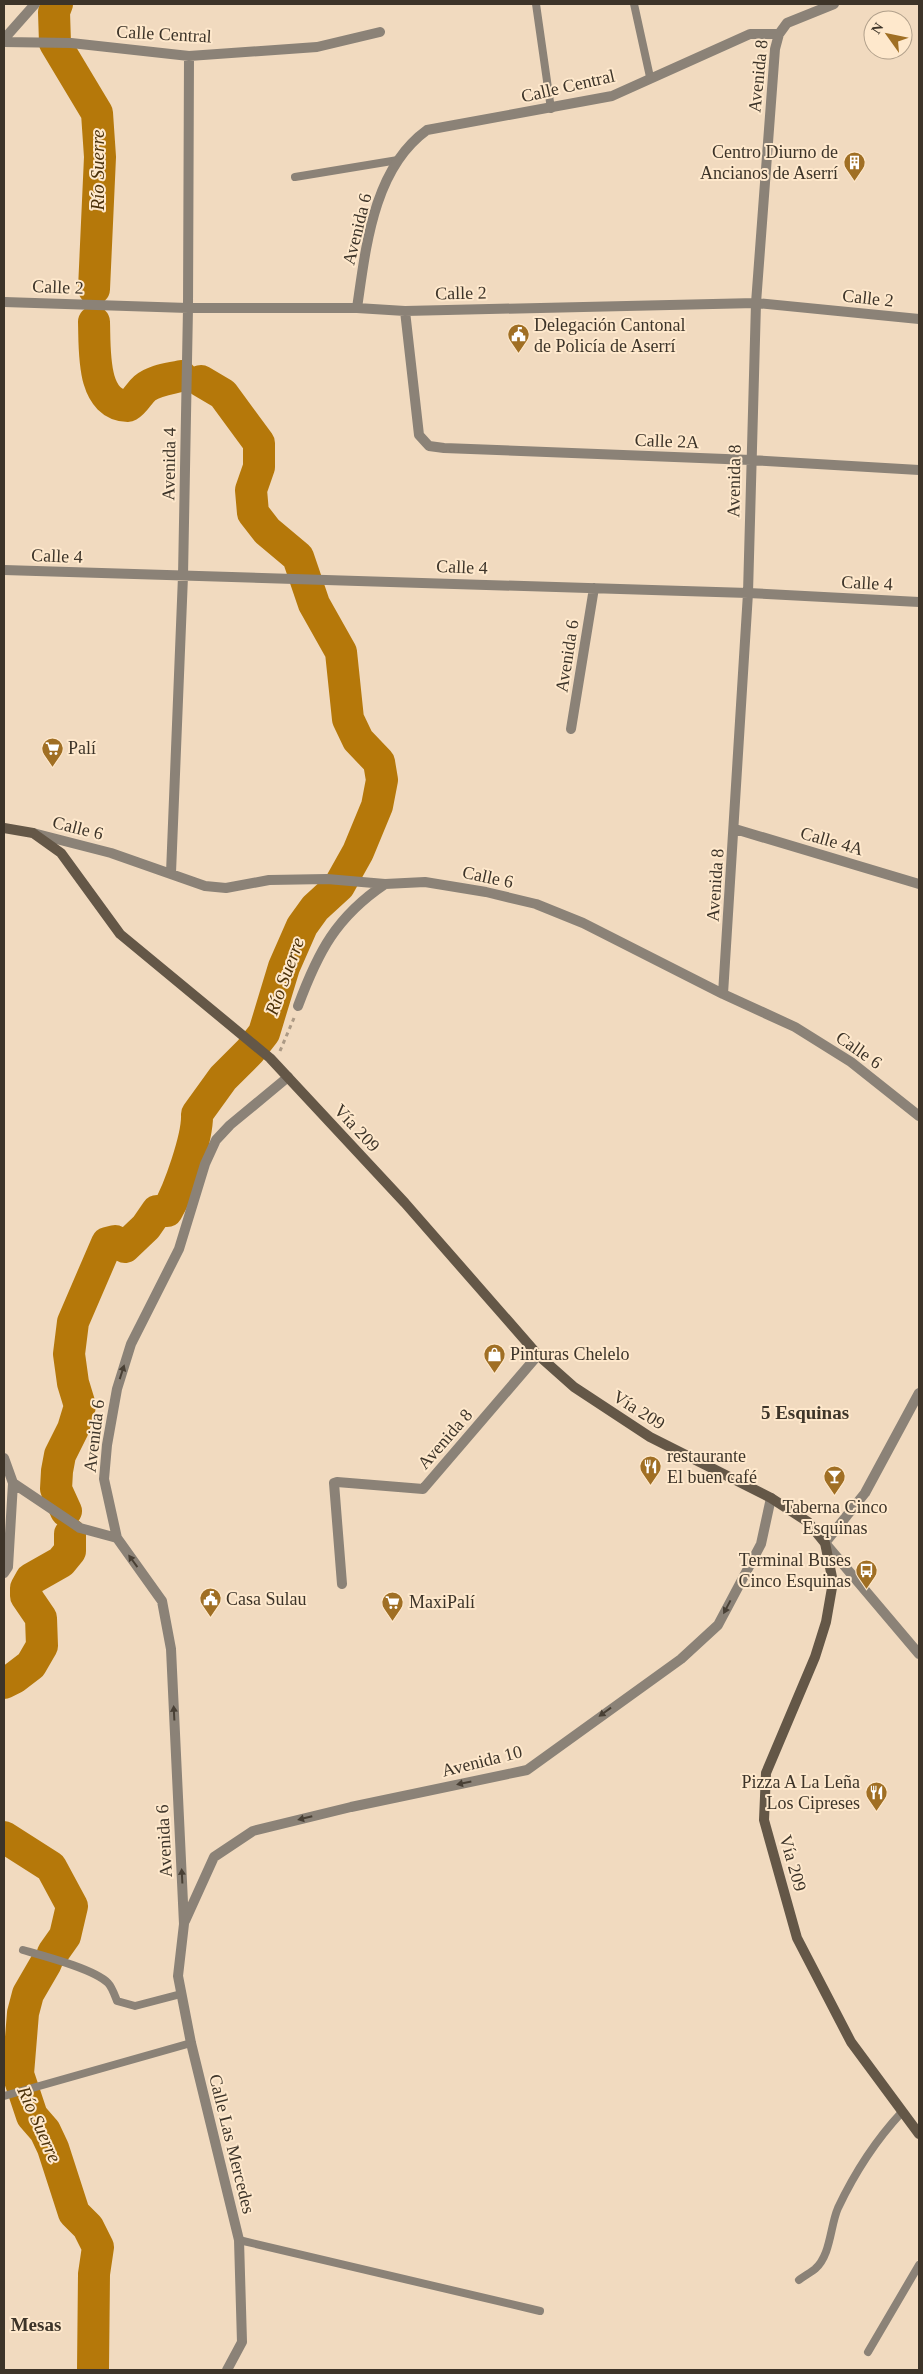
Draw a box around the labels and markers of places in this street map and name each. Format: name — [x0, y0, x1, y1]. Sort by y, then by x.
place label: Centro Diurno de Ancianos de Aserrí — [700, 142, 838, 183]
building icon: Centro Diurno de Ancianos de Aserrí — [842, 150, 866, 181]
place label: Delegación Cantonal de Policía de Aserrí — [534, 315, 685, 356]
public building icon: Delegación Cantonal de Policía de Aserrí — [506, 323, 530, 354]
supermarket icon: Palí — [40, 736, 64, 767]
place label: Palí — [68, 738, 96, 758]
shop icon: Pinturas Chelelo — [482, 1342, 506, 1373]
place label: Pinturas Chelelo — [510, 1344, 630, 1364]
place label: restaurante El buen café — [667, 1446, 757, 1487]
restaurant icon: restaurante El buen café — [639, 1454, 663, 1485]
bar icon: Taberna Cinco Esquinas — [823, 1465, 847, 1496]
place label: Taberna Cinco Esquinas — [782, 1497, 888, 1538]
place label: Terminal Buses Cinco Esquinas — [739, 1550, 851, 1591]
bus stop icon: Terminal Buses Cinco Esquinas — [855, 1558, 879, 1589]
public building icon: Casa Sulau — [198, 1587, 222, 1618]
place label: Casa Sulau — [226, 1589, 307, 1609]
supermarket icon: MaxiPalí — [381, 1590, 405, 1621]
place label: MaxiPalí — [409, 1592, 475, 1612]
place label: Pizza A La Leña Los Cipreses — [742, 1772, 860, 1813]
restaurant icon: Pizza A La Leña Los Cipreses — [864, 1780, 888, 1811]

